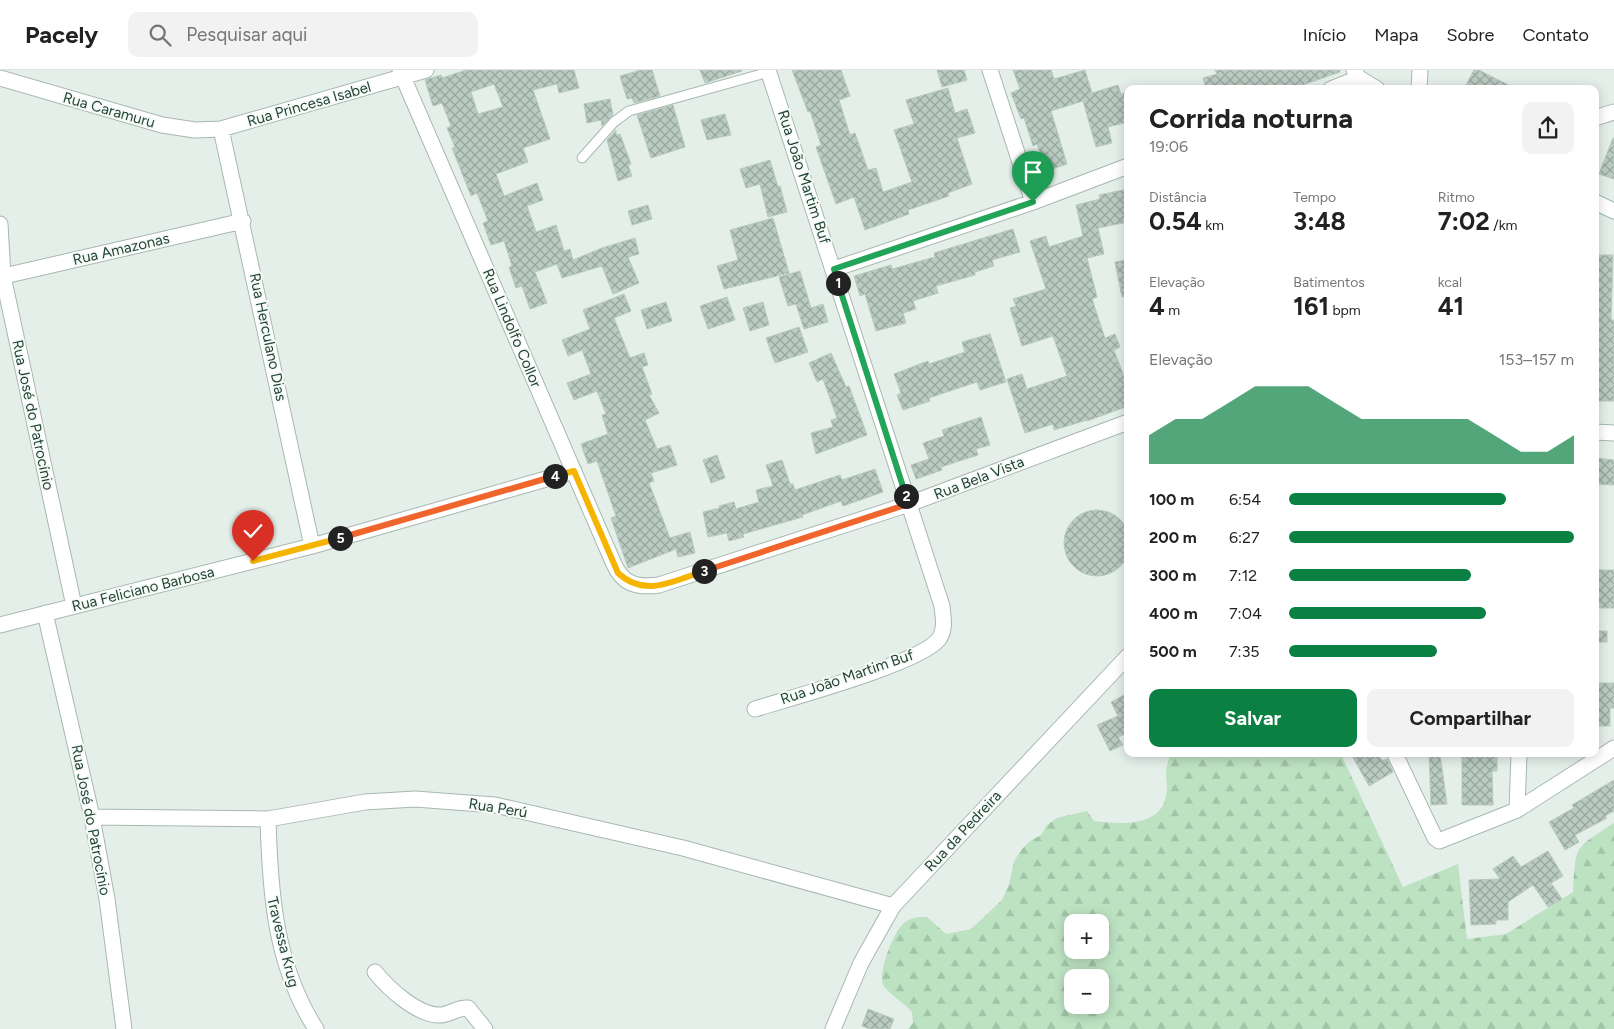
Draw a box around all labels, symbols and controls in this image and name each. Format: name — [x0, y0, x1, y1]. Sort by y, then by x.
search box — [128, 12, 478, 57]
text: Pacely — [25, 20, 98, 49]
icon: search — [146, 21, 174, 49]
text: Pesquisar aqui — [186, 23, 308, 46]
text: Início — [1303, 24, 1346, 46]
text: Mapa — [1374, 24, 1418, 46]
text: Sobre — [1446, 24, 1494, 46]
text: Contato — [1522, 24, 1589, 46]
street label: Rua Princesa Isabel — [245, 78, 373, 130]
street label: Rua Caramuru — [61, 88, 157, 132]
text: Corrida noturna — [1149, 101, 1353, 135]
button: share — [1522, 102, 1574, 154]
street label: Rua João Martim Buf — [774, 108, 834, 247]
text: 19:06 — [1149, 137, 1188, 156]
pin — [1012, 151, 1054, 202]
icon: arrive — [1019, 158, 1047, 186]
text: Distância — [1149, 189, 1207, 206]
text: Tempo — [1293, 189, 1336, 206]
text: Ritmo — [1438, 189, 1475, 206]
text: 0.54 — [1149, 206, 1202, 236]
text: 3:48 — [1293, 206, 1346, 236]
text: 7:02 — [1438, 206, 1490, 236]
text: km — [1202, 217, 1224, 234]
text: /km — [1490, 217, 1517, 234]
street label: Rua Amazonas — [71, 229, 171, 269]
street label: Rua Lindolfo Collor — [479, 266, 545, 390]
pin: 1 — [826, 270, 850, 296]
street label: Rua Herculano Dias — [246, 271, 290, 403]
text: Elevação — [1149, 274, 1205, 291]
text: Batimentos — [1293, 274, 1365, 291]
text: kcal — [1438, 274, 1462, 291]
text: 1 — [836, 275, 841, 292]
text: 4 — [1149, 291, 1165, 321]
text: 161 — [1293, 291, 1329, 321]
text: 41 — [1438, 291, 1464, 321]
text: m — [1165, 302, 1180, 319]
text: bpm — [1329, 302, 1361, 319]
street label: Rua José do Patrocínio — [8, 338, 58, 492]
text: Elevação — [1149, 350, 1213, 369]
text: 153–157 m — [1499, 350, 1574, 369]
street label: Rua Bela Vista — [931, 453, 1027, 503]
pin: 4 — [542, 464, 568, 488]
text: 4 — [551, 468, 560, 485]
pin: 2 — [894, 484, 918, 508]
text: 2 — [902, 488, 911, 505]
text: 100 m — [1149, 490, 1194, 509]
text: 6:54 — [1229, 490, 1261, 509]
pin — [232, 510, 274, 561]
icon: check — [239, 517, 267, 545]
pin: 5 — [328, 526, 352, 550]
text: 200 m — [1149, 528, 1197, 547]
text: 6:27 — [1229, 528, 1260, 547]
text: 5 — [336, 530, 345, 547]
pin: 3 — [692, 558, 716, 584]
street label: Rua Feliciano Barbosa — [70, 563, 216, 615]
text: 3 — [701, 563, 708, 580]
text: 300 m — [1149, 566, 1196, 585]
text: 7:12 — [1229, 566, 1257, 585]
text: 400 m — [1149, 604, 1198, 623]
text: 7:04 — [1229, 604, 1262, 623]
text: 500 m — [1149, 642, 1197, 661]
text: 7:35 — [1229, 642, 1260, 661]
street label: Rua João Martim Buf — [778, 646, 916, 708]
button: Salvar — [1149, 689, 1357, 747]
button: Compartilhar — [1367, 689, 1574, 747]
street label: Rua José do Patrocínio — [68, 743, 115, 897]
street label: Rua da Pedreira — [921, 787, 1005, 875]
street label: Rua Perú — [467, 794, 529, 822]
street label: Travessa Krug — [263, 895, 303, 989]
map controls — [1064, 914, 1109, 1014]
button: + — [1064, 914, 1109, 959]
button: − — [1064, 969, 1109, 1014]

